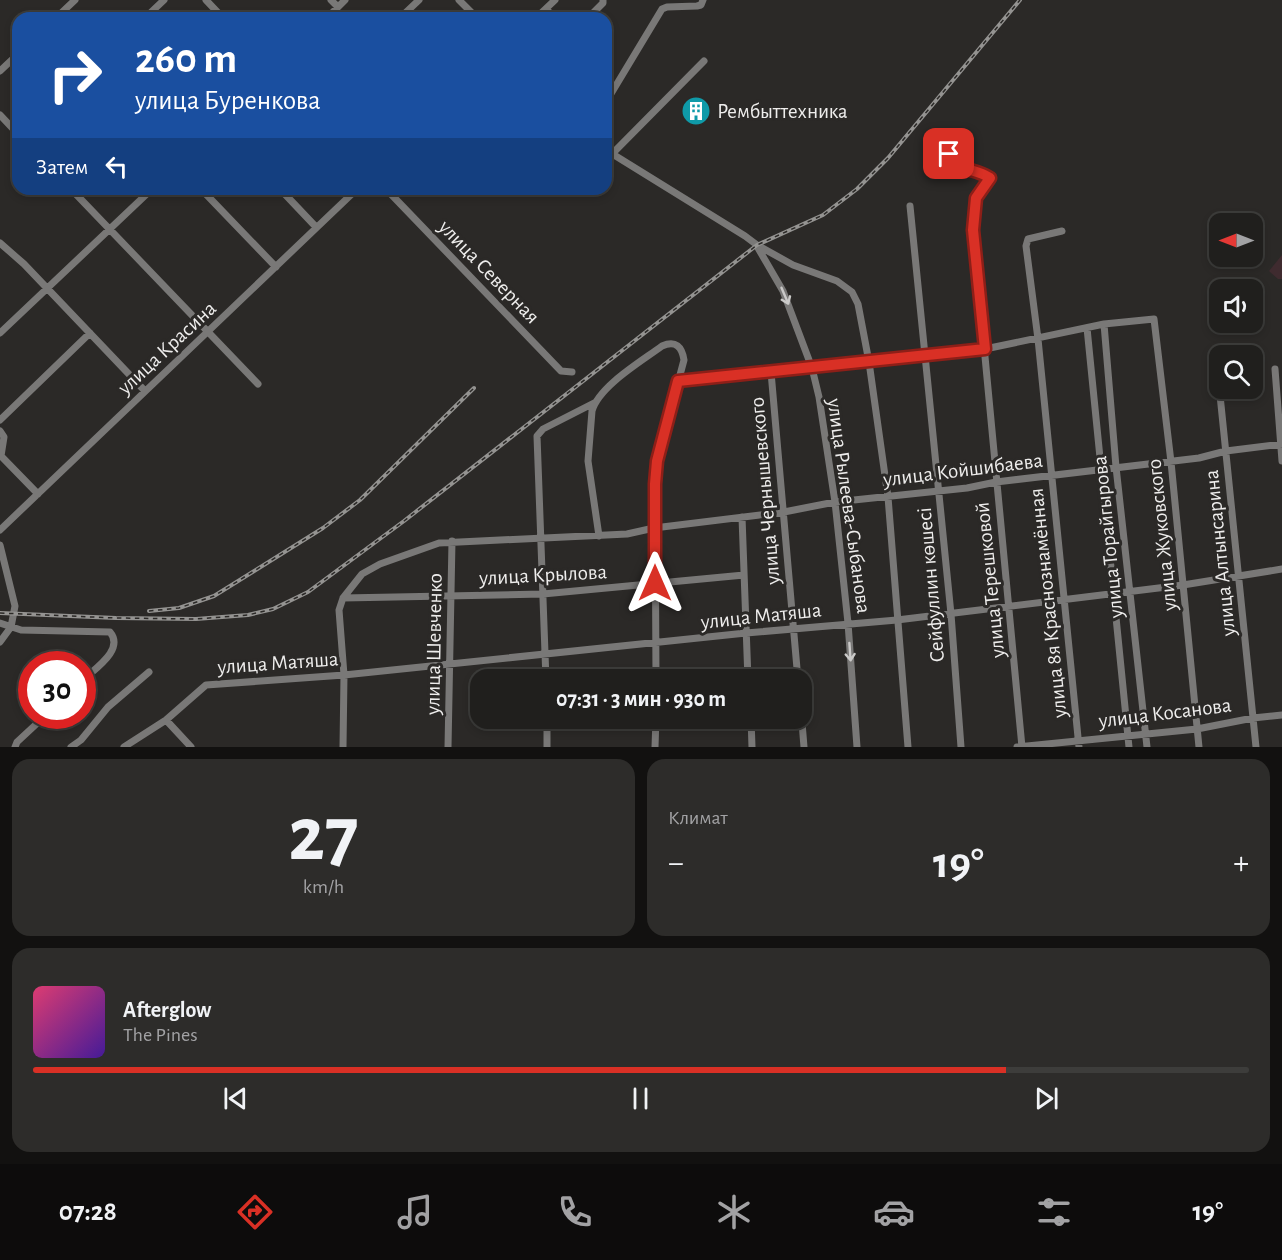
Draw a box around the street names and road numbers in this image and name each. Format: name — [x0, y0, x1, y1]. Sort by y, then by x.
street label: улица Северная — [434, 216, 543, 328]
street label: улица Красина — [113, 297, 220, 399]
street label: улица Чернышевского — [746, 396, 784, 587]
street label: улица Рылеева-Сыбанова — [823, 396, 875, 615]
street label: улица Койшибаева — [881, 450, 1044, 490]
street label: улица Торайгырова — [1089, 454, 1127, 620]
street label: улица Жуковского — [1144, 458, 1181, 613]
street label: улица Алтынсарина — [1201, 468, 1239, 638]
street label: улица 8я Краснознамённая — [1025, 487, 1071, 720]
street label: улица Терешковой — [971, 501, 1009, 660]
street label: Сейфуллин көшесі — [914, 507, 948, 663]
street label: улица Крылова — [478, 561, 608, 589]
street label: улица Шевченко — [422, 573, 446, 716]
street label: улица Матяша — [699, 599, 823, 633]
street label: улица Матяша — [216, 648, 340, 678]
street label: улица Косанова — [1096, 694, 1233, 732]

